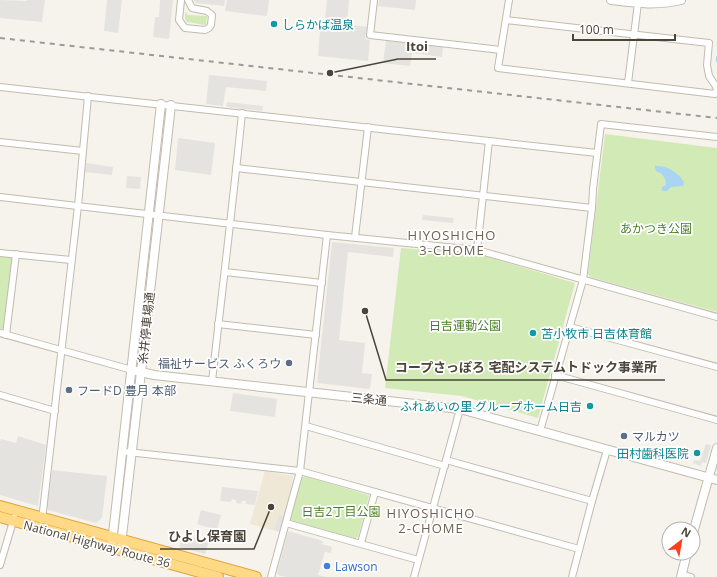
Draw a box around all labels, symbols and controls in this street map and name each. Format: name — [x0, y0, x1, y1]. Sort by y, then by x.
place label: しらかば温泉 — [282, 16, 354, 33]
scale bar — [573, 16, 675, 42]
marker: しらかば温泉 — [269, 19, 279, 29]
text: 100 m — [579, 21, 614, 38]
callout: Itoi — [398, 34, 436, 59]
text: Itoi — [406, 37, 428, 55]
park label: あかつき公園 — [620, 220, 692, 237]
district label: HIYOSHICHO 3-CHOME — [408, 226, 496, 259]
street label: 糸井停車場通 — [134, 291, 158, 365]
park label: 日吉運動公園 — [429, 317, 501, 334]
place label: 苫小牧市 日吉体育館 — [541, 325, 652, 342]
marker: 苫小牧市 日吉体育館 — [528, 328, 538, 338]
place label: 福祉サービス ふくろウ — [158, 355, 281, 372]
callout: コープさっぽろ 宅配システムトドック事業所 — [386, 355, 665, 380]
marker: 福祉サービス ふくろウ — [284, 358, 294, 368]
text: コープさっぽろ 宅配システムトドック事業所 — [395, 358, 657, 376]
place label: フードD 豊月 本部 — [77, 382, 176, 399]
marker: フードD 豊月 本部 — [64, 385, 74, 395]
street label: 三条通 — [350, 389, 388, 409]
place label: ふれあいの里 グループホーム日吉 — [400, 398, 582, 415]
marker: ふれあいの里 グループホーム日吉 — [585, 401, 595, 411]
place label: マルカツ — [632, 428, 680, 445]
marker: マルカツ — [619, 431, 629, 441]
place label: 田村歯科医院 — [617, 445, 689, 462]
marker: 田村歯科医院 — [692, 448, 702, 458]
park label: 日吉2丁目公園 — [302, 503, 380, 520]
district label: HIYOSHICHO 2-CHOME — [387, 504, 475, 537]
street label: National Highway Route 36 — [22, 516, 172, 572]
north arrow — [661, 521, 701, 561]
text: N — [679, 523, 694, 541]
callout: ひよし保育園 — [160, 524, 254, 549]
text: ひよし保育園 — [168, 527, 246, 545]
place label: Lawson — [335, 558, 378, 575]
marker: Lawson — [322, 561, 332, 571]

